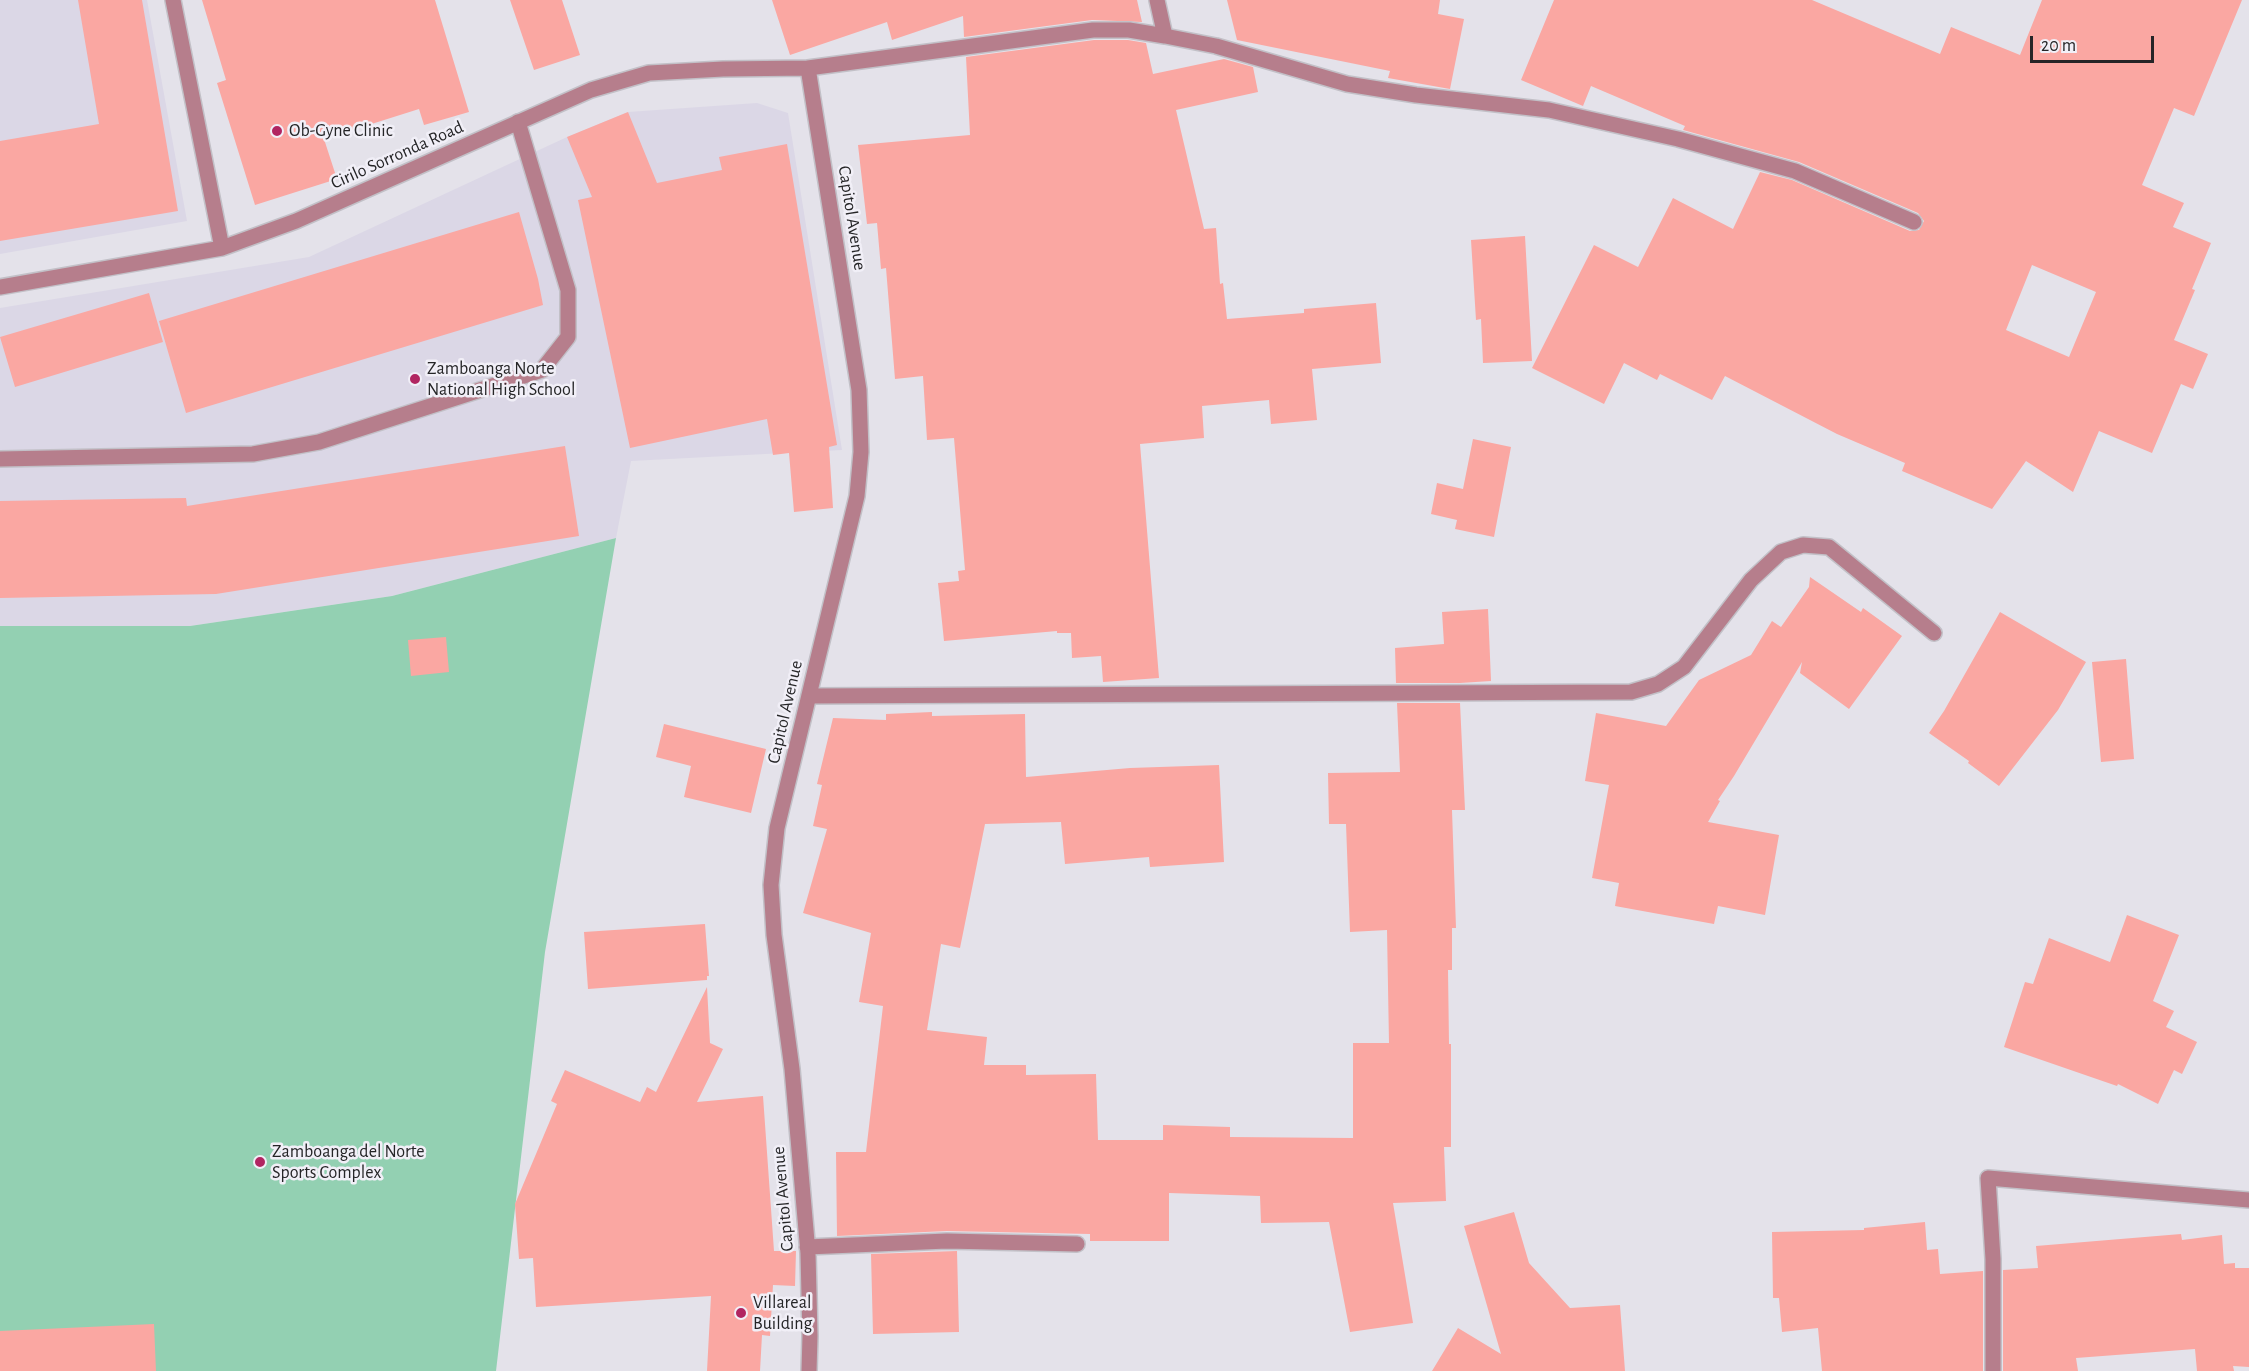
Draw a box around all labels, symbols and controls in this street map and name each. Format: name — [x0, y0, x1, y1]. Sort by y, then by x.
scale bar — [2033, 24, 2158, 62]
text: 20 m — [2041, 37, 2076, 55]
street label: Cirilo Sorronda Road — [327, 116, 467, 194]
place label: Ob-Gyne Clinic — [289, 120, 393, 142]
marker: Ob-Gyne Clinic — [270, 124, 284, 138]
street label: Capitol Avenue — [833, 164, 871, 272]
place label: Zamboanga Norte National High School — [427, 358, 575, 400]
marker: Zamboanga Norte National High School — [408, 372, 422, 386]
street label: Capitol Avenue — [763, 658, 807, 766]
place label: Zamboanga del Norte Sports Complex — [272, 1141, 425, 1184]
street label: Capitol Avenue — [768, 1146, 798, 1252]
marker: Zamboanga del Norte Sports Complex — [253, 1155, 267, 1169]
place label: Villareal Building — [753, 1292, 812, 1334]
marker: Villareal Building — [734, 1306, 748, 1320]

